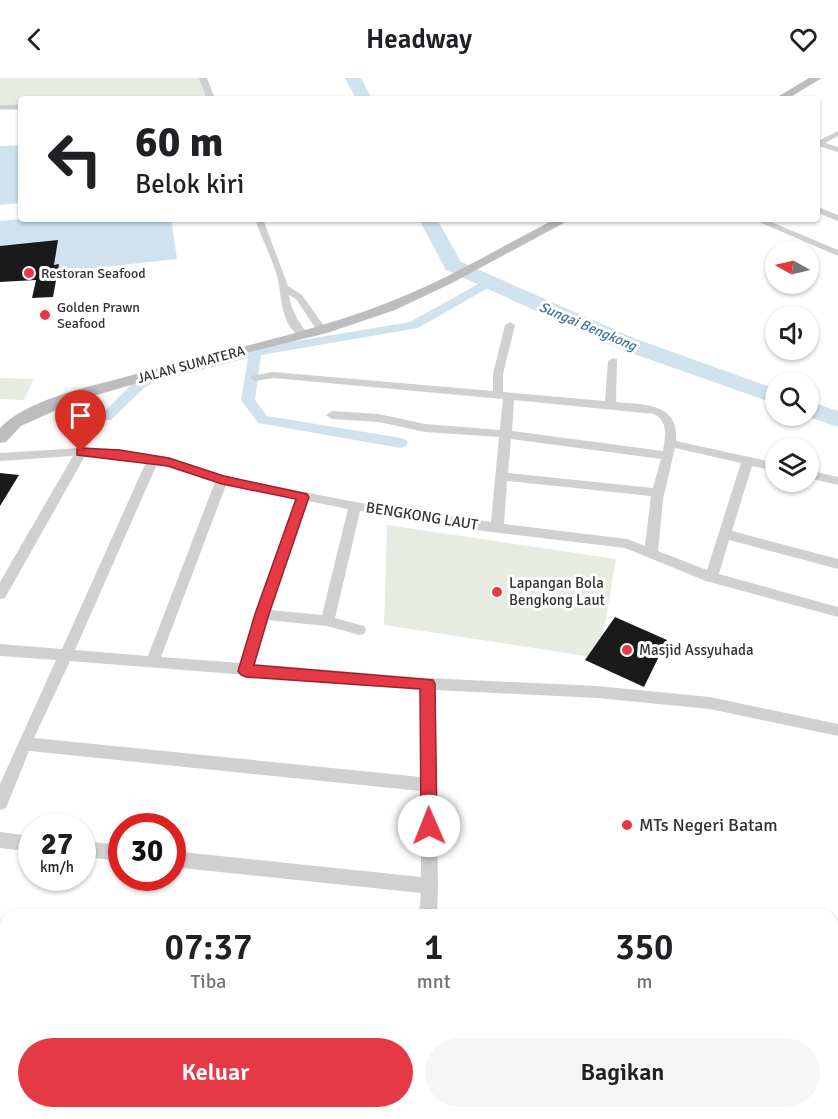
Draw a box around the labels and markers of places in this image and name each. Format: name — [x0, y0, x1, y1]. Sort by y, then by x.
place label: Restoran Seafood — [41, 265, 146, 282]
marker: Restoran Seafood — [22, 266, 36, 280]
place label: Golden Prawn Seafood — [57, 299, 140, 332]
marker: Golden Prawn Seafood — [38, 308, 52, 322]
pin — [55, 390, 106, 452]
place label: Lapangan Bola Bengkong Laut — [509, 574, 605, 609]
marker: Lapangan Bola Bengkong Laut — [490, 585, 504, 599]
place label: Masjid Assyuhada — [639, 641, 754, 659]
marker: Masjid Assyuhada — [620, 643, 634, 657]
place label: MTs Negeri Batam — [639, 814, 778, 836]
marker: MTs Negeri Batam — [620, 818, 634, 832]

